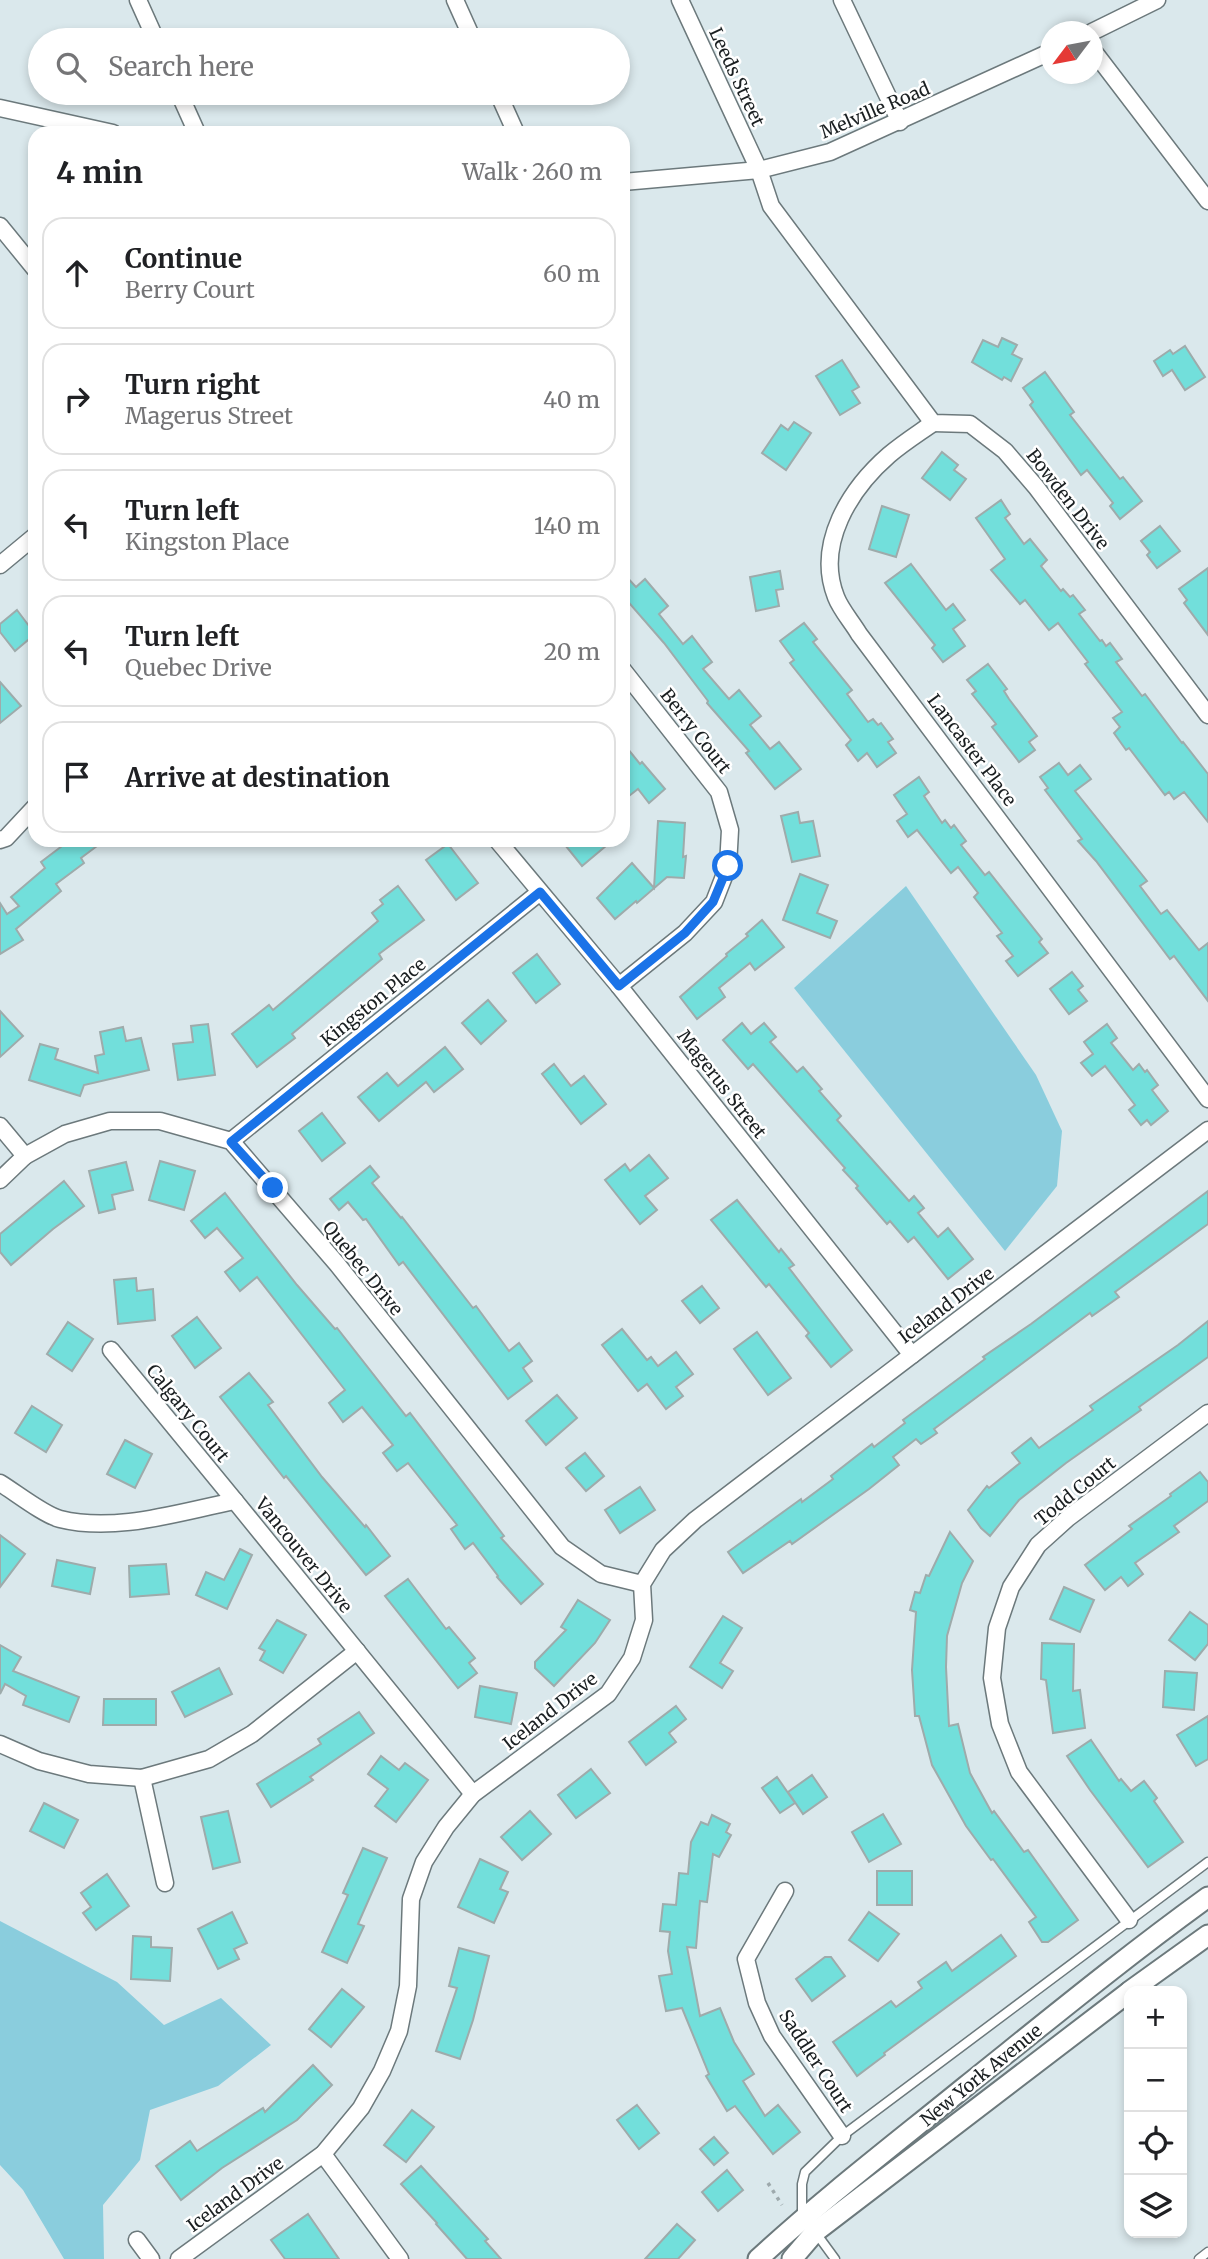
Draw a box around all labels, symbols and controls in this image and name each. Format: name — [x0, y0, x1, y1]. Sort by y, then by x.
north arrow — [1040, 21, 1103, 84]
street label: Leeds Street — [704, 24, 770, 130]
search box — [28, 28, 630, 105]
icon: search — [52, 48, 90, 86]
text: Search here — [108, 50, 254, 83]
street label: Melville Road — [817, 77, 933, 143]
text: 4 min — [56, 153, 143, 191]
text: Walk · 260 m — [462, 157, 602, 186]
text: Continue — [125, 242, 242, 275]
icon: ahead — [58, 254, 96, 292]
text: 60 m — [543, 259, 600, 288]
text: Berry Court — [125, 275, 255, 304]
text: Turn right — [125, 368, 260, 401]
icon: right — [58, 380, 96, 418]
text: 40 m — [543, 385, 600, 414]
text: Magerus Street — [125, 401, 293, 430]
street label: Bowden Drive — [1022, 444, 1114, 554]
text: Turn left — [125, 494, 239, 527]
icon: left — [58, 506, 96, 544]
text: 140 m — [534, 511, 600, 540]
text: Kingston Place — [125, 527, 289, 556]
text: Turn left — [125, 620, 239, 653]
icon: left — [58, 632, 96, 670]
text: 20 m — [544, 637, 600, 666]
text: Quebec Drive — [125, 653, 272, 682]
street label: Berry Court — [656, 684, 736, 778]
street label: Lancaster Place — [922, 689, 1022, 811]
icon: arrive — [58, 758, 96, 796]
text: Arrive at destination — [125, 761, 390, 794]
route start — [712, 850, 743, 881]
street label: Kingston Place — [316, 953, 430, 1051]
street label: Magerus Street — [672, 1025, 772, 1143]
route end — [257, 1172, 288, 1203]
street label: Quebec Drive — [318, 1216, 408, 1320]
street label: Iceland Drive — [894, 1262, 998, 1348]
street label: Calgary Court — [142, 1360, 234, 1466]
street label: Todd Court — [1030, 1451, 1120, 1531]
street label: Vancouver Drive — [250, 1492, 358, 1617]
street label: Iceland Drive — [498, 1667, 602, 1755]
map controls — [1124, 1986, 1187, 2238]
button: + — [1124, 1986, 1187, 2049]
street label: Saddler Court — [774, 2005, 858, 2117]
street label: New York Avenue — [916, 2019, 1046, 2131]
button: − — [1124, 2049, 1187, 2112]
button: locate — [1124, 2112, 1187, 2175]
street label: Iceland Drive — [182, 2151, 288, 2237]
button: layers — [1124, 2175, 1187, 2238]

